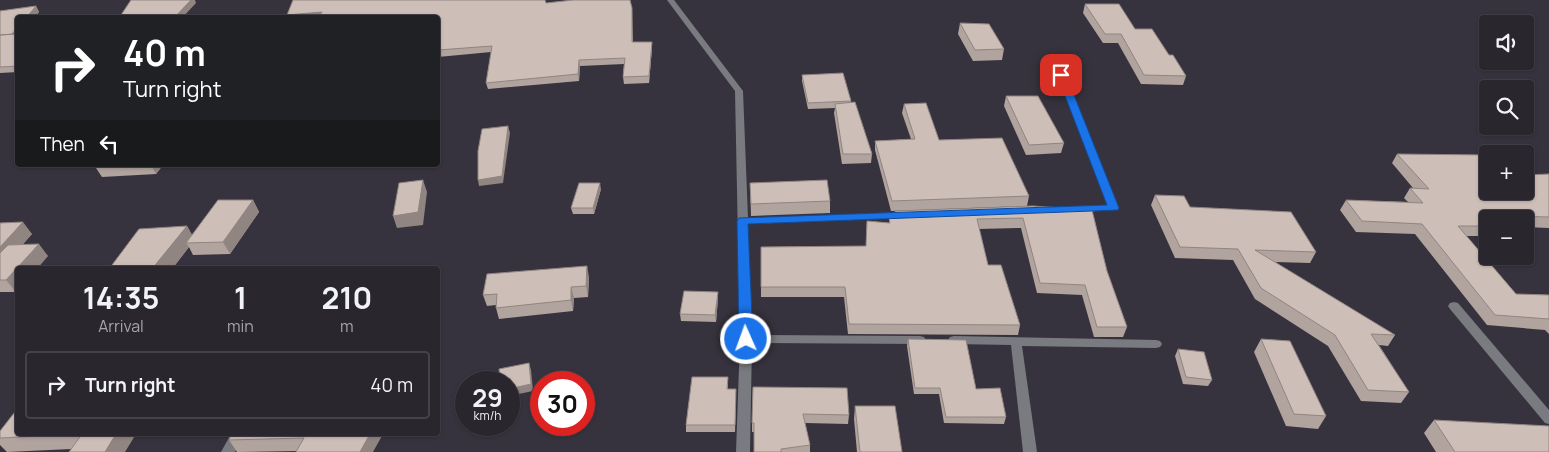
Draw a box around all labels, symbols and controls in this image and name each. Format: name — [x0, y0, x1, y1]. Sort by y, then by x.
map controls — [1479, 15, 1534, 265]
button: sound — [1479, 15, 1534, 70]
text: 40 m — [123, 29, 206, 77]
icon: right — [40, 35, 105, 100]
pin — [1040, 54, 1082, 96]
icon: arrive — [1047, 61, 1075, 89]
text: Turn right — [123, 74, 221, 104]
button: search — [1479, 80, 1534, 135]
icon: left — [95, 130, 123, 158]
text: Then — [40, 131, 85, 157]
button: + — [1479, 145, 1534, 200]
button: − — [1479, 210, 1534, 265]
text: 14:35 — [83, 277, 159, 318]
text: 1 — [234, 277, 247, 318]
text: 210 — [322, 277, 372, 318]
position arrow — [719, 312, 771, 364]
text: Arrival — [98, 315, 144, 337]
text: min — [227, 315, 254, 337]
text: m — [340, 315, 354, 337]
icon: right — [42, 371, 70, 399]
speed limit sign: 30 — [530, 371, 595, 436]
text: Turn right — [85, 372, 175, 398]
text: 40 m — [370, 372, 413, 398]
text: 29 — [472, 380, 503, 415]
text: km/h — [474, 407, 501, 424]

